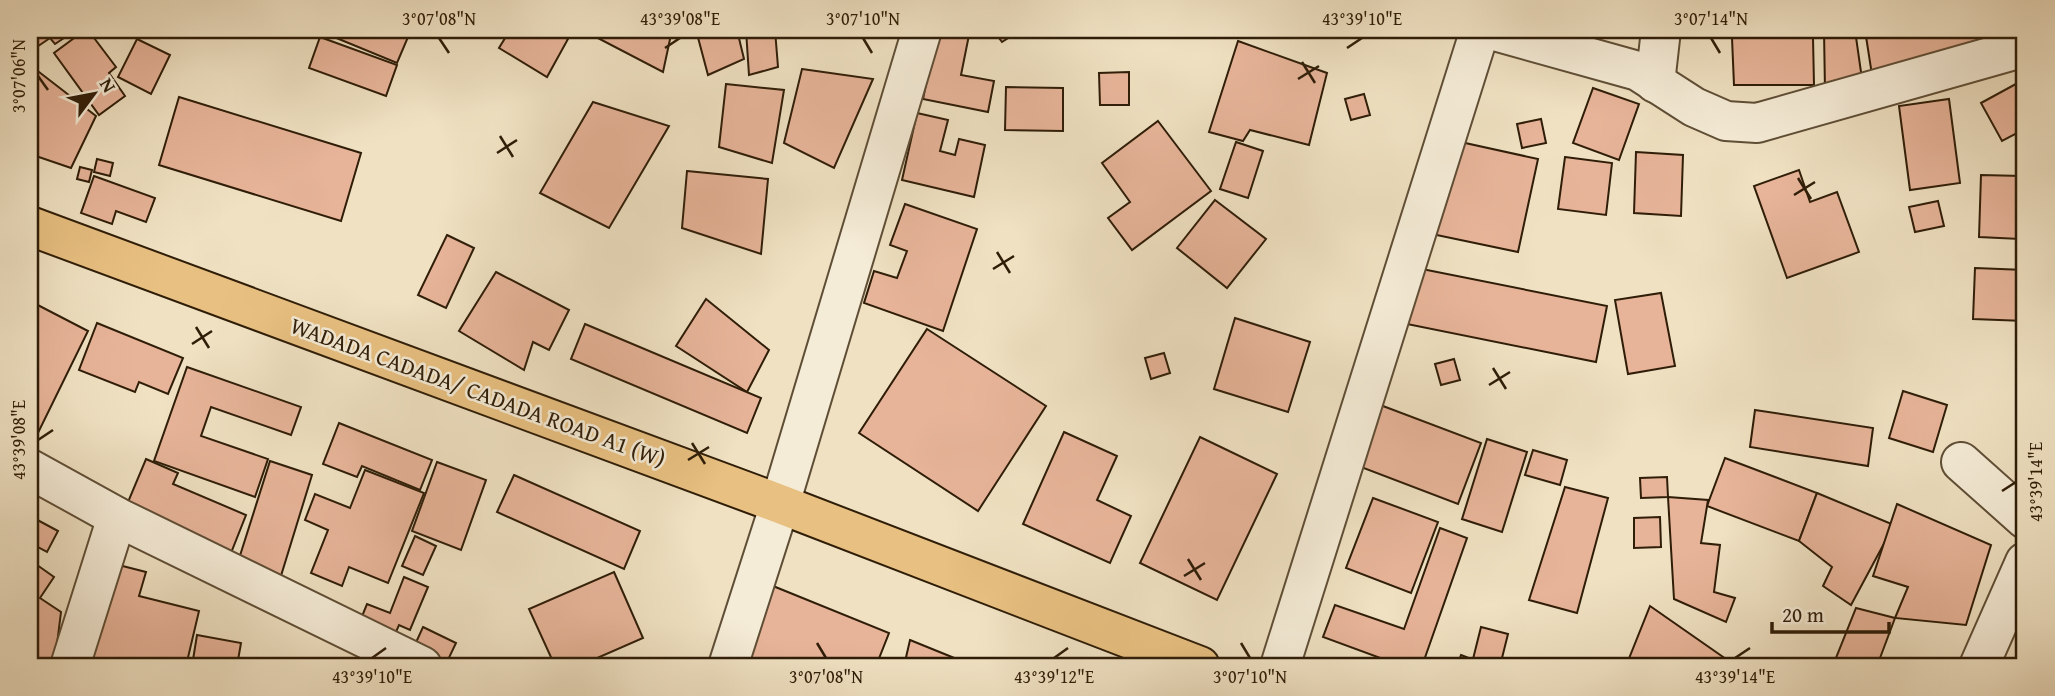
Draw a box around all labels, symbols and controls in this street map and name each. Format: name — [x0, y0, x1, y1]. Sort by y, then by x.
text: 3°07'08"N — [402, 5, 476, 32]
text: 43°39'08"E — [640, 5, 720, 32]
text: 3°07'10"N — [826, 5, 900, 32]
text: 43°39'10"E — [1322, 5, 1402, 32]
text: 3°07'14"N — [1674, 5, 1748, 32]
text: 3°07'06"N — [5, 39, 32, 113]
north arrow — [60, 60, 130, 130]
text: N — [93, 72, 124, 98]
street label: WADADA CADADA/ CADADA ROAD A1 (W) — [286, 308, 670, 475]
text: 43°39'08"E — [5, 400, 32, 480]
text: 43°39'14"E — [2022, 442, 2049, 522]
scale bar — [1772, 591, 1889, 635]
text: 20 m — [1782, 599, 1824, 630]
text: 43°39'10"E — [332, 663, 412, 690]
text: 3°07'08"N — [789, 663, 863, 690]
text: 43°39'12"E — [1014, 663, 1094, 690]
text: 3°07'10"N — [1213, 663, 1287, 690]
text: 43°39'14"E — [1695, 663, 1775, 690]

